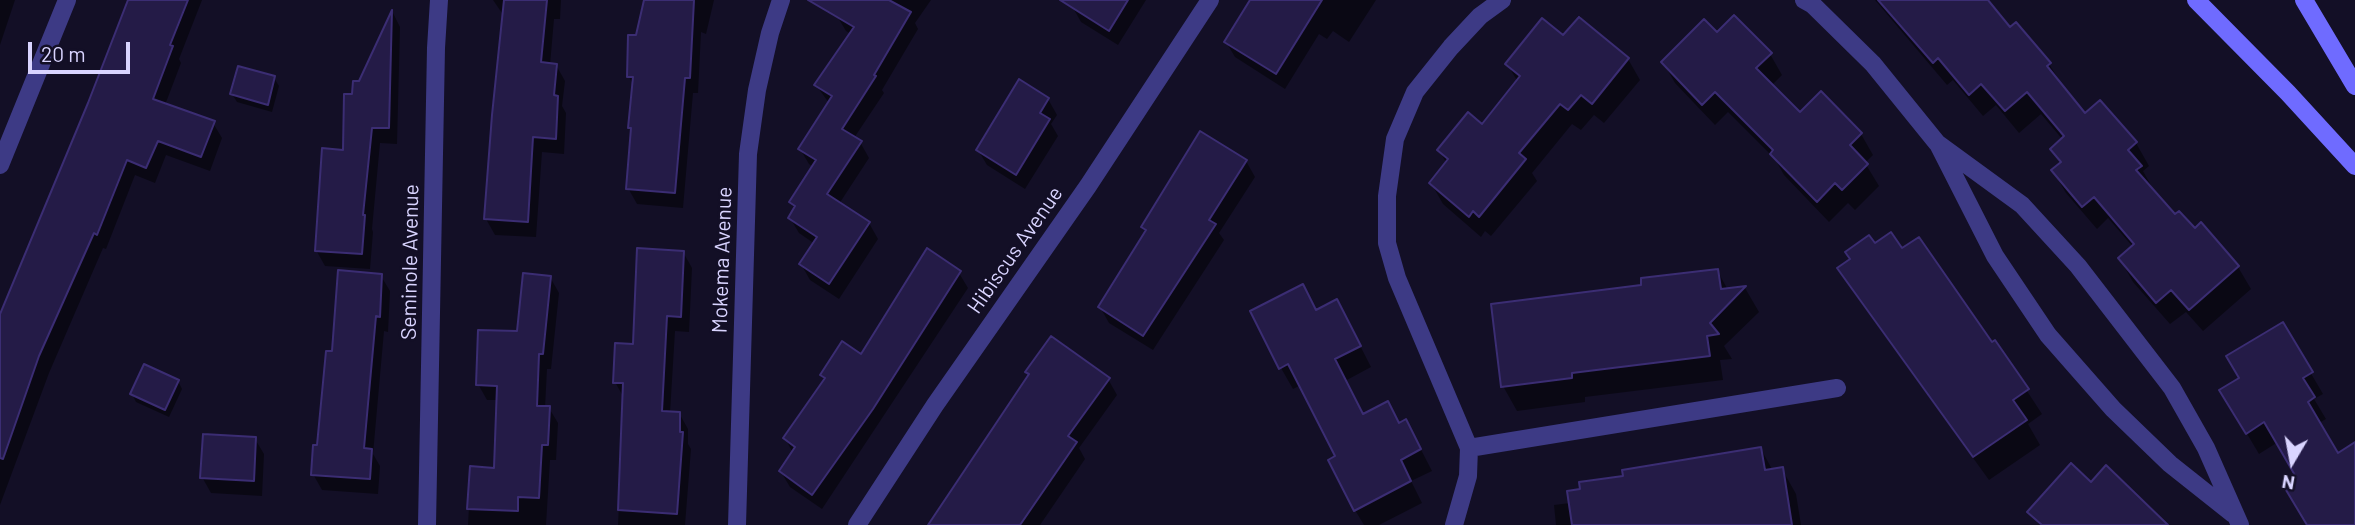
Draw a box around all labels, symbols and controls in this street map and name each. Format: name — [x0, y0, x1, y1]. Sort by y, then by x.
scale bar — [32, 28, 133, 72]
text: 20 m — [41, 41, 86, 66]
street label: Hibiscus Avenue — [962, 182, 1068, 318]
street label: Seminole Avenue — [396, 184, 424, 340]
street label: Mokema Avenue — [707, 186, 737, 334]
north arrow — [2257, 427, 2327, 497]
text: N — [2280, 471, 2296, 496]

